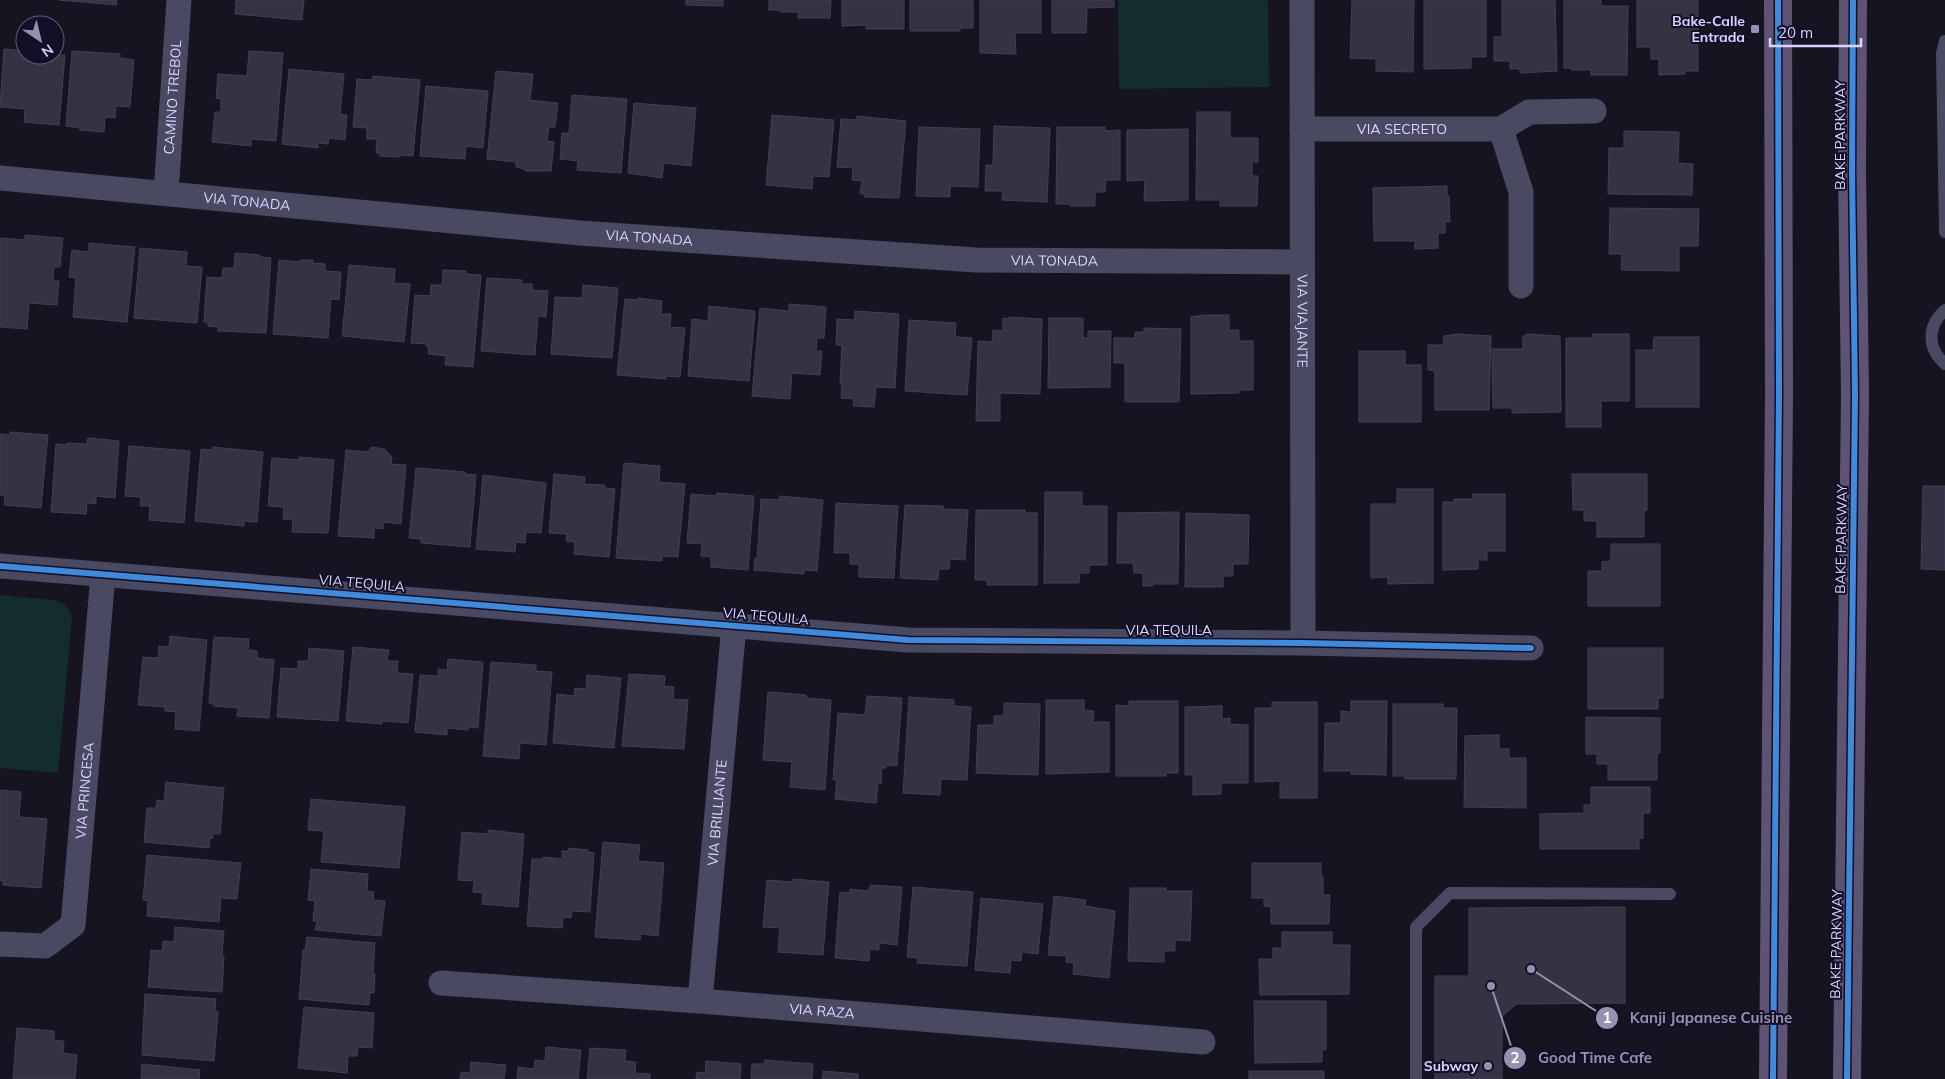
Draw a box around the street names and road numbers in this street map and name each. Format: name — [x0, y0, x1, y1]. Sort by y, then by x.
street label: CAMINO TREBOL — [160, 39, 185, 155]
street label: BAKE PARKWAY — [1831, 80, 1849, 190]
street label: VIA SECRETO — [1357, 120, 1447, 138]
street label: VIA TONADA — [203, 188, 292, 215]
street label: VIA TONADA — [605, 226, 694, 250]
street label: VIA TONADA — [1011, 251, 1099, 270]
street label: VIA VIAJANTE — [1293, 274, 1312, 368]
street label: BAKE PARKWAY — [1831, 483, 1851, 594]
street label: VIA TEQUILA — [318, 570, 406, 596]
street label: VIA TEQUILA — [722, 603, 810, 629]
street label: VIA TEQUILA — [1126, 621, 1213, 639]
street label: VIA PRINCESA — [71, 741, 98, 840]
street label: VIA BRILLIANTE — [703, 759, 731, 867]
street label: BAKE PARKWAY — [1826, 888, 1846, 999]
street label: VIA RAZA — [789, 999, 856, 1023]

